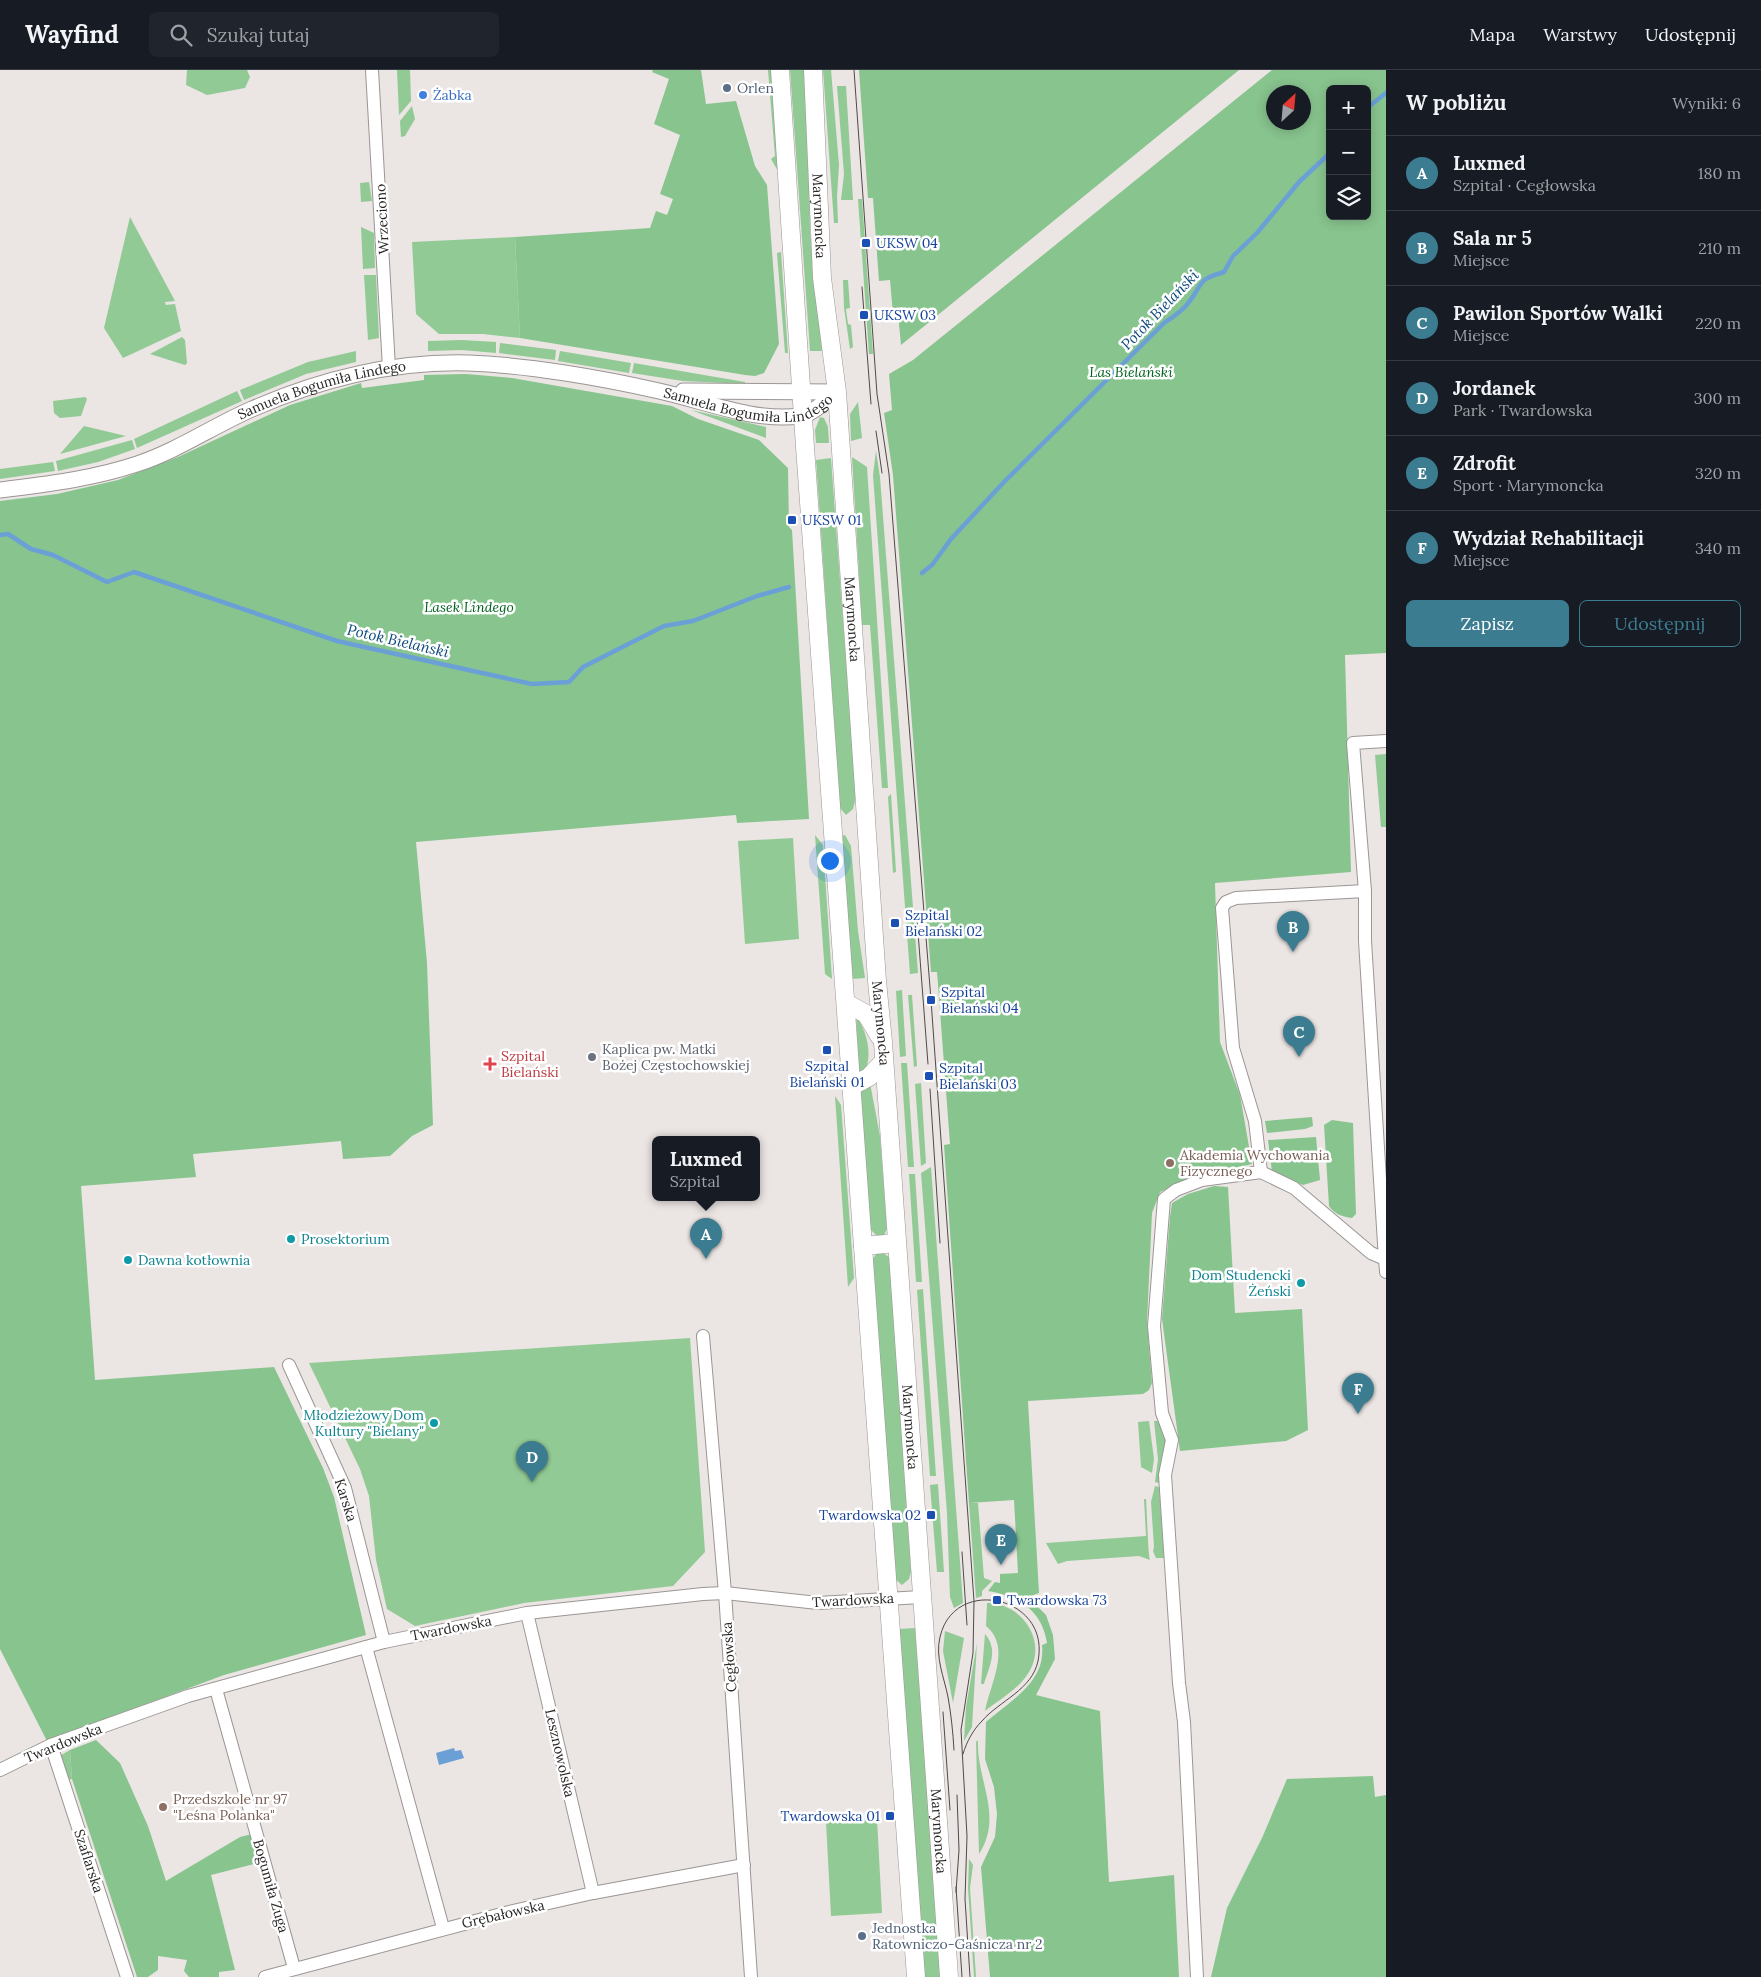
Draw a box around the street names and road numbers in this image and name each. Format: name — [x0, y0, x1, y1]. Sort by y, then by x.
street label: Marymoncka — [808, 173, 830, 259]
street label: Wrzeciono — [371, 183, 393, 255]
street label: Samuela Bogumiła Lindego — [235, 357, 407, 423]
street label: Samuela Bogumiła Lindego — [659, 382, 835, 402]
street label: Marymoncka — [841, 576, 864, 662]
street label: Marymoncka — [868, 980, 894, 1066]
street label: Marymoncka — [898, 1384, 922, 1470]
street label: Karska — [331, 1476, 361, 1524]
street label: Twardowska — [812, 1589, 894, 1611]
street label: Twardowska — [409, 1611, 493, 1645]
street label: Cegłowska — [718, 1621, 740, 1693]
street label: Lesznowolska — [541, 1707, 579, 1799]
street label: Twardowska — [22, 1719, 104, 1767]
street label: Marymoncka — [927, 1788, 951, 1874]
street label: Szaflarska — [70, 1827, 108, 1895]
street label: Bogumiła Zuga — [249, 1837, 293, 1935]
street label: Grębałowska — [460, 1896, 546, 1932]

